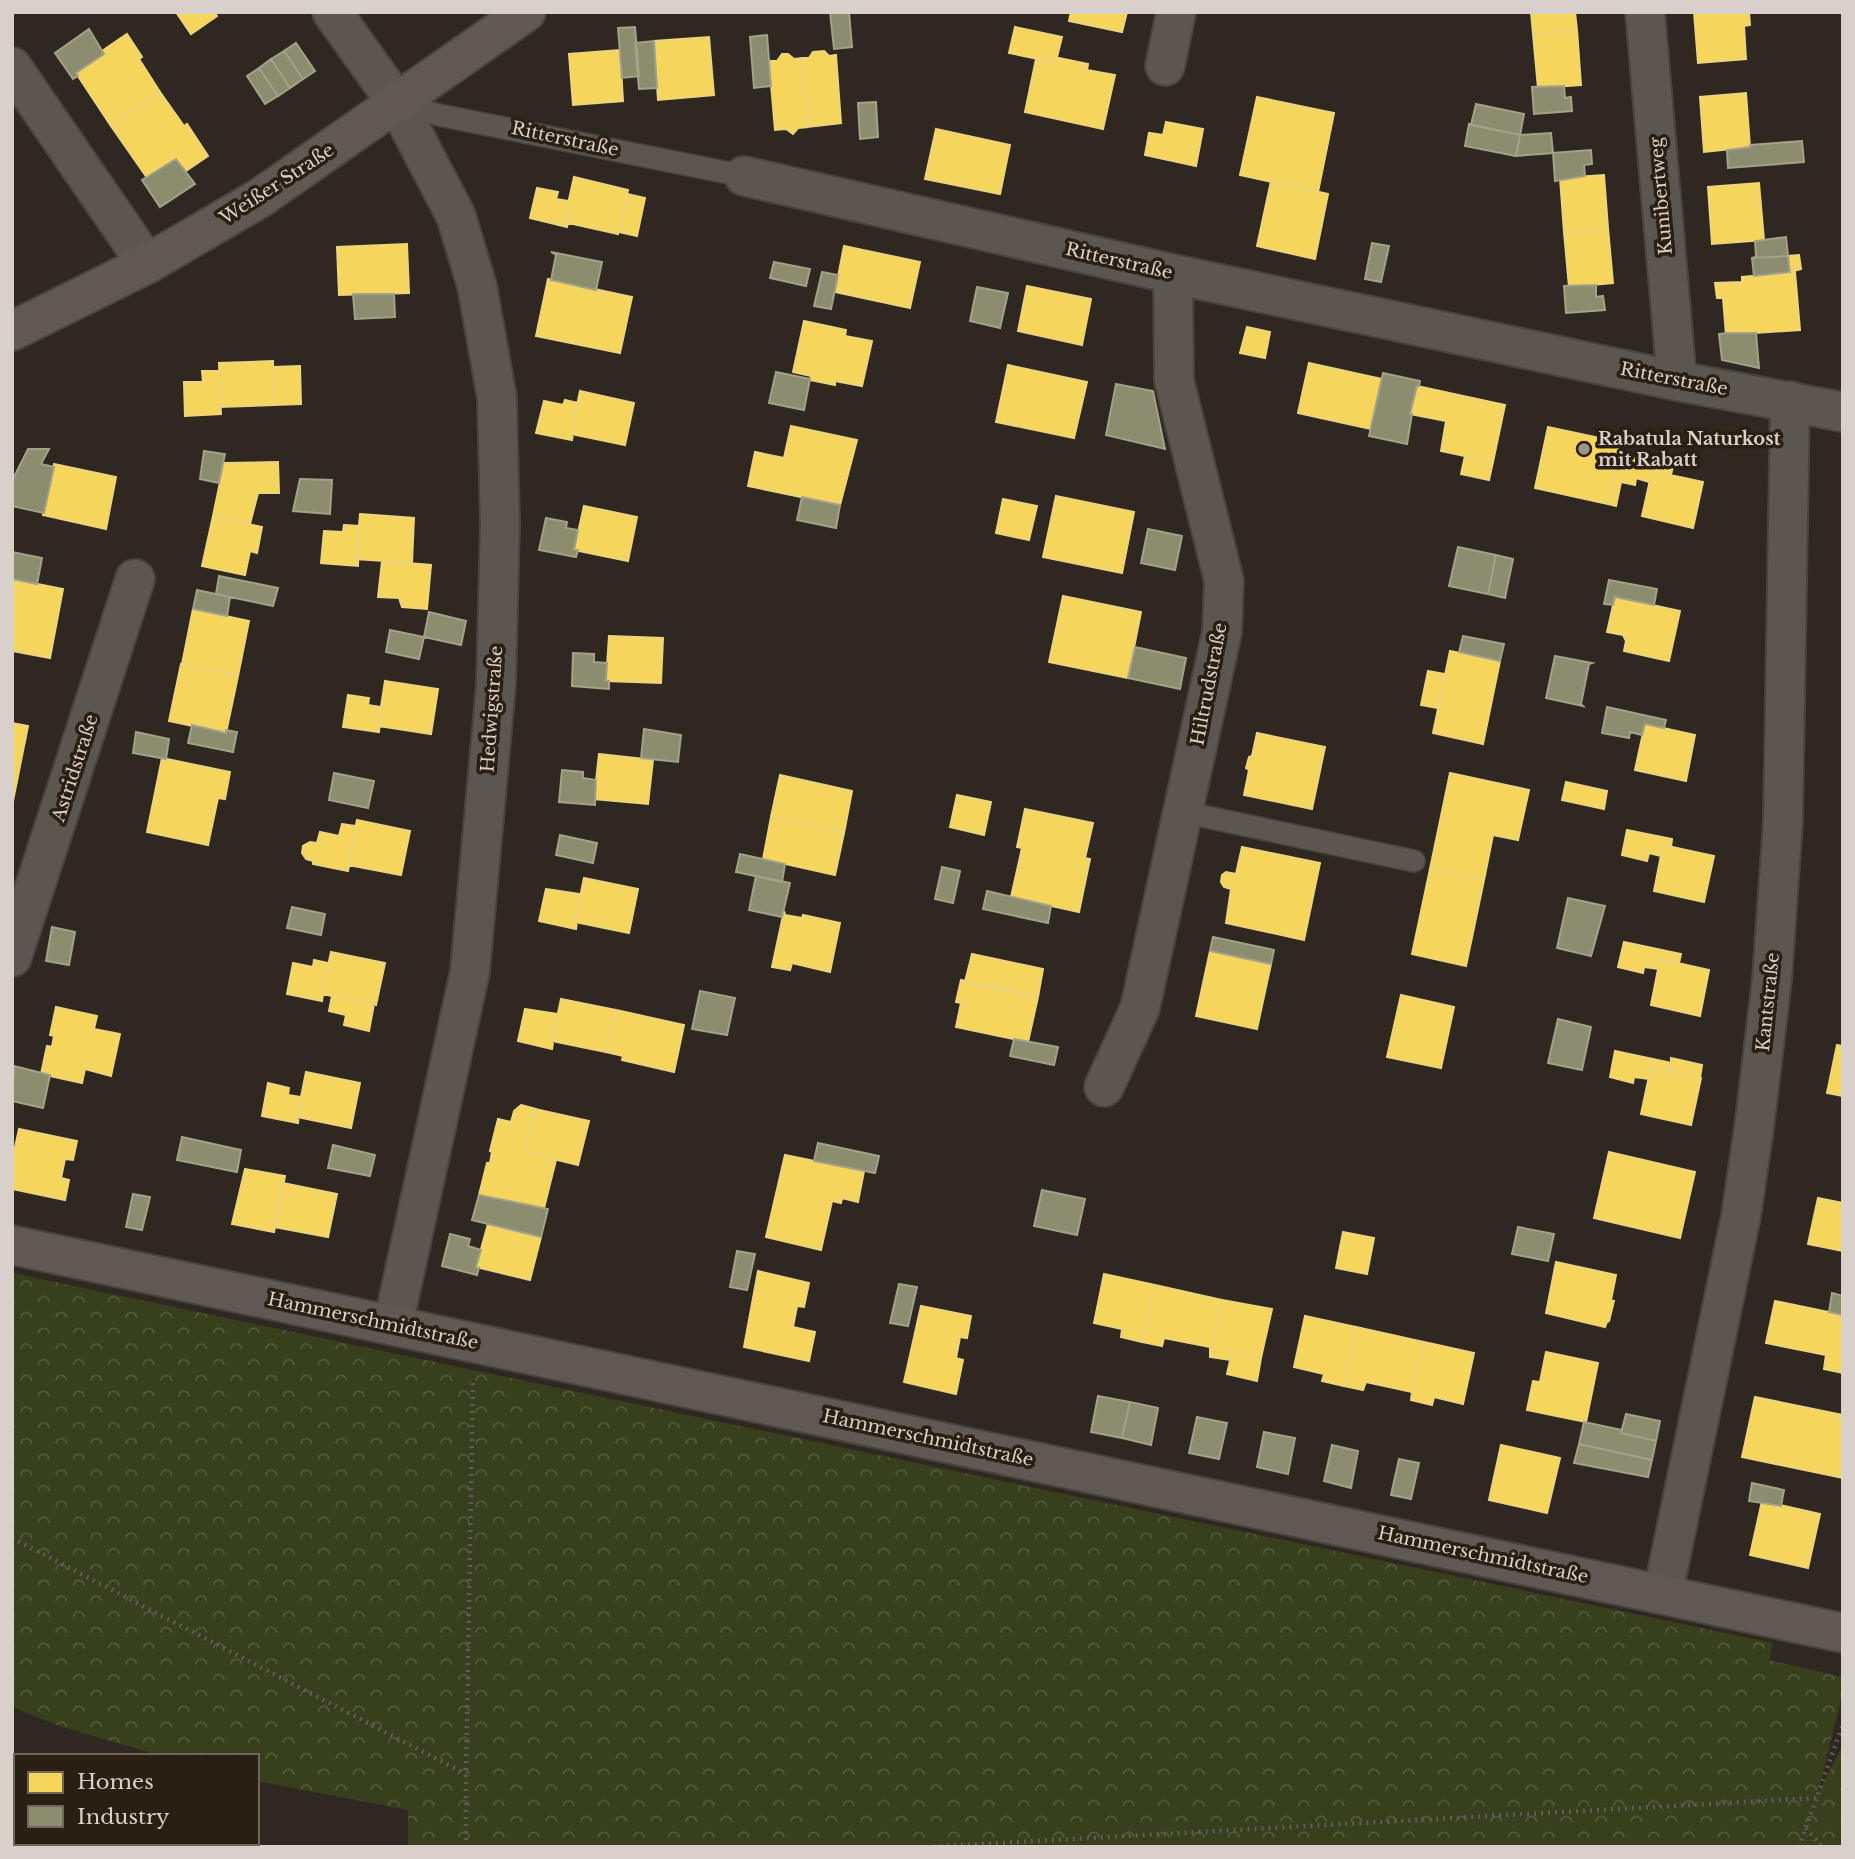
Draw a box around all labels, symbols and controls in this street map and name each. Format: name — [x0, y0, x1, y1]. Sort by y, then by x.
street label: Ritterstraße — [509, 117, 621, 161]
street label: Kunibertweg — [1645, 136, 1677, 256]
street label: Weißer Straße — [215, 139, 338, 230]
street label: Ritterstraße — [1063, 238, 1175, 284]
street label: Ritterstraße — [1618, 358, 1730, 400]
place label: Rabatula Naturkost mit Rabatt — [1598, 428, 1781, 471]
marker: Rabatula Naturkost mit Rabatt — [1576, 441, 1592, 457]
street label: Hiltrudstraße — [1186, 621, 1232, 747]
street label: Hedwigstraße — [477, 645, 507, 773]
street label: Astridstraße — [47, 711, 103, 826]
street label: Kantstraße — [1752, 951, 1784, 1053]
street label: Hammerschmidtstraße — [266, 1288, 480, 1354]
street label: Hammerschmidtstraße — [821, 1405, 1035, 1471]
street label: Hammerschmidtstraße — [1376, 1522, 1590, 1588]
legend — [14, 1754, 259, 1845]
text: Homes — [77, 1769, 154, 1795]
text: Industry — [77, 1804, 170, 1830]

